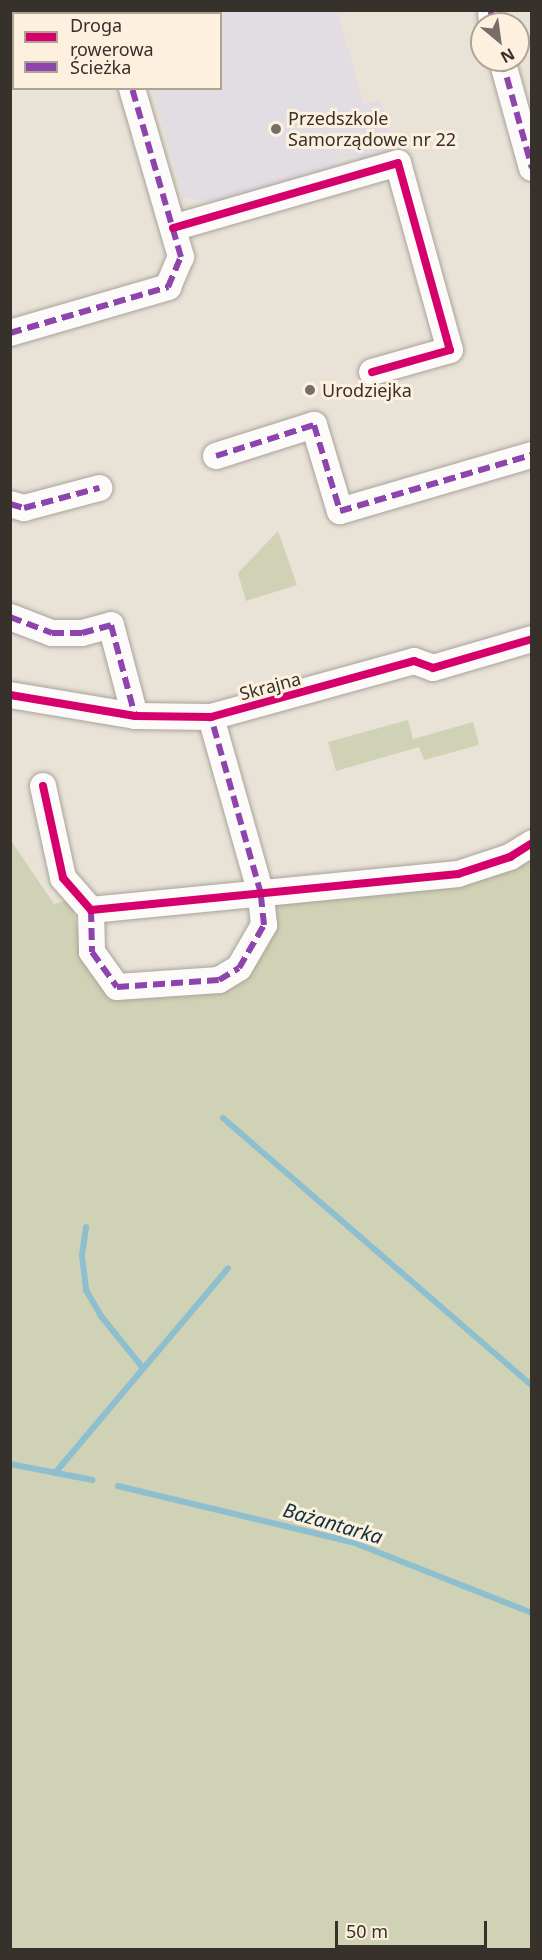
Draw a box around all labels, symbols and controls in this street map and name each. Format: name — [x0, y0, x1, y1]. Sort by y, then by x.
legend — [12, 12, 222, 90]
north arrow — [470, 12, 530, 72]
text: Droga rowerowa — [70, 13, 154, 61]
text: N — [497, 43, 519, 69]
text: Ścieżka — [70, 55, 131, 79]
place label: Przedszkole Samorządowe nr 22 — [288, 108, 456, 150]
marker: Przedszkole Samorządowe nr 22 — [269, 122, 283, 136]
place label: Urodziejka — [322, 379, 412, 401]
marker: Urodziejka — [303, 383, 317, 397]
street label: Skrajna — [237, 667, 303, 705]
water label: Bażantarka — [280, 1497, 386, 1549]
scale bar — [338, 1909, 490, 1947]
text: 50 m — [346, 1919, 388, 1943]

